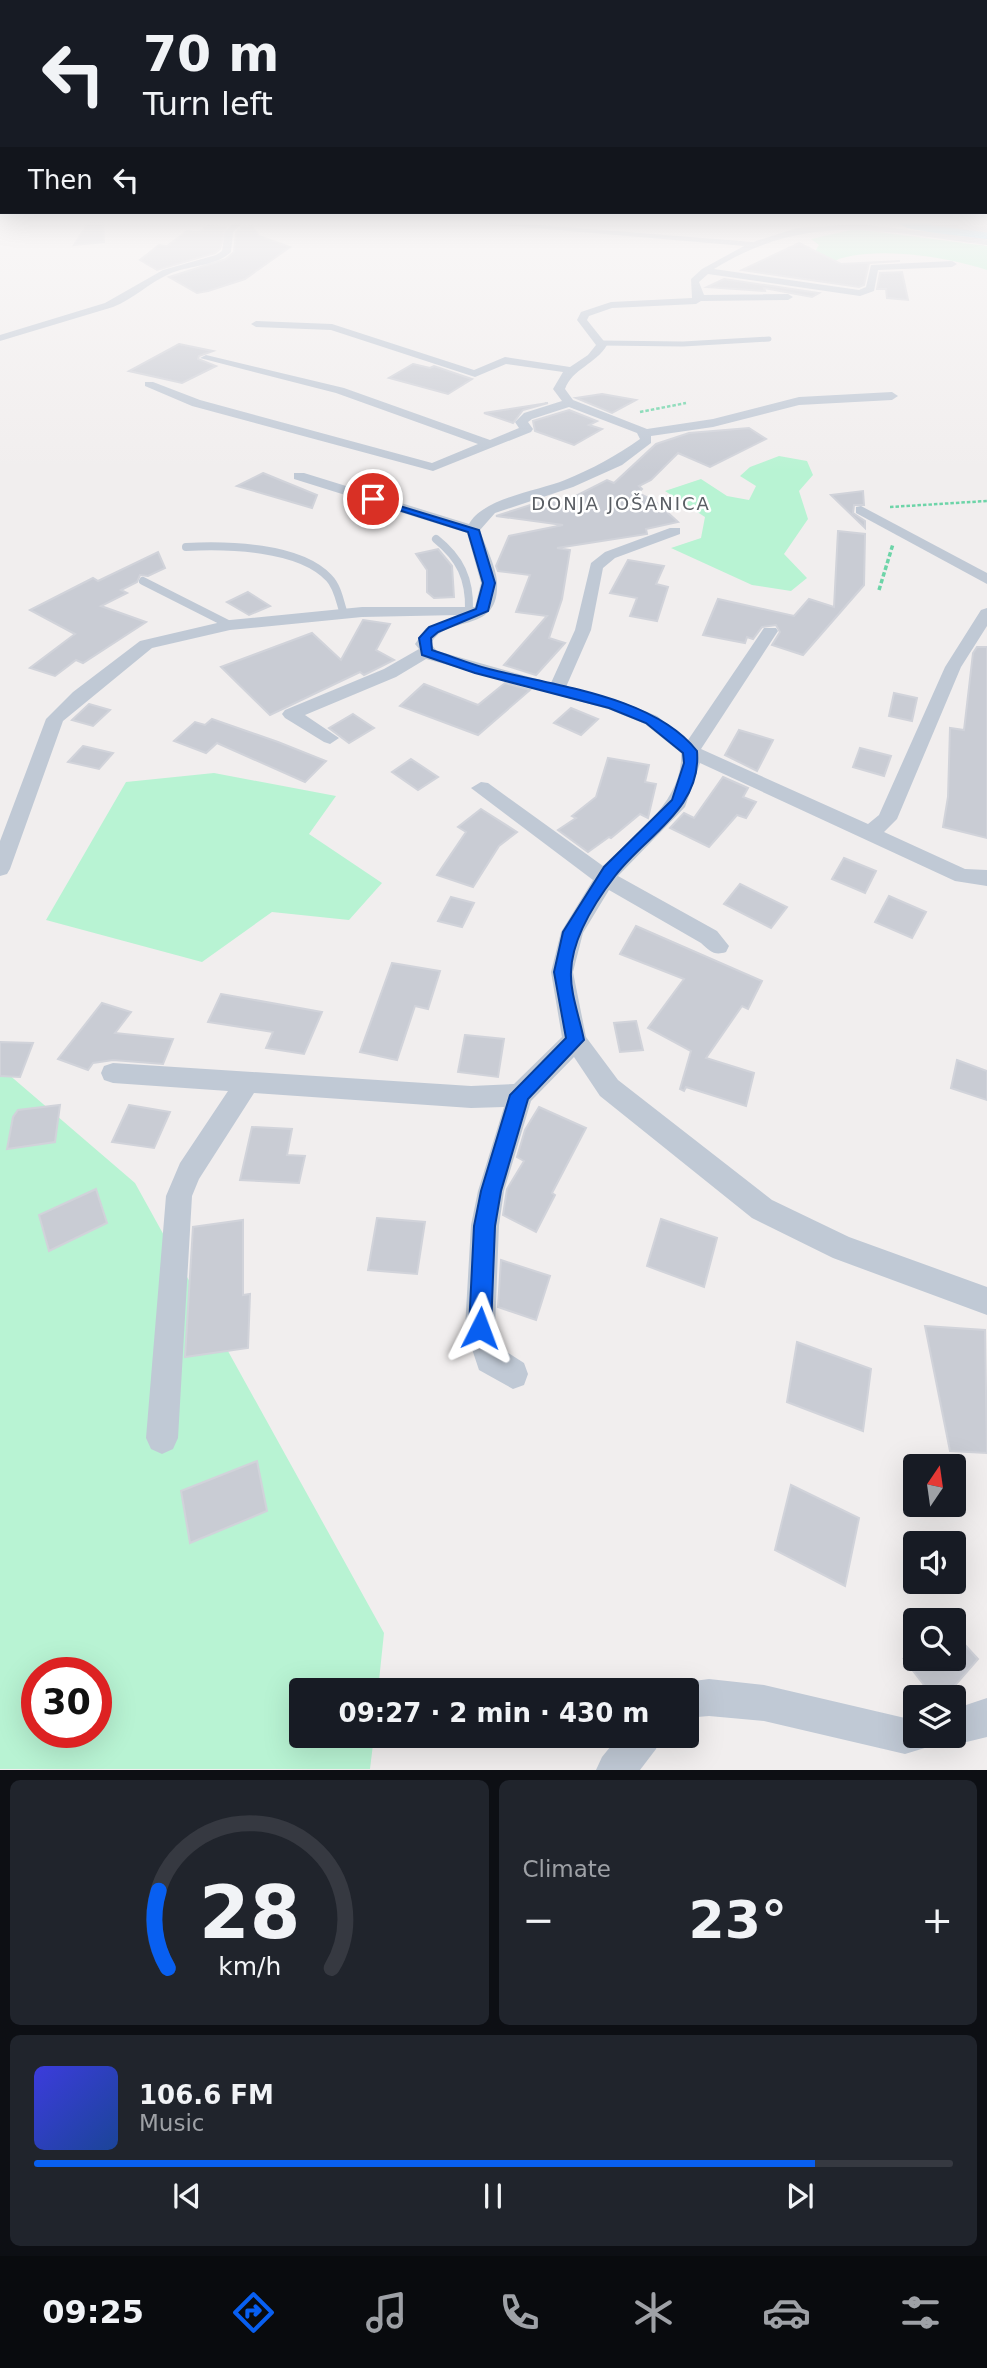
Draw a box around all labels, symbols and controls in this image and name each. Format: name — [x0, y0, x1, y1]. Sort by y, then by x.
text: 70 m — [143, 26, 279, 83]
icon: left — [28, 28, 119, 119]
text: Turn left — [143, 85, 273, 123]
icon: left — [107, 161, 145, 199]
text: Then — [28, 165, 93, 195]
pin — [343, 469, 403, 529]
icon: arrive — [354, 480, 392, 518]
district label: DONJA JOŠANICA — [531, 493, 711, 514]
position arrow — [443, 1291, 517, 1365]
north arrow — [903, 1454, 966, 1517]
map controls — [903, 1454, 966, 1748]
button: sound — [903, 1531, 966, 1594]
button: search — [903, 1608, 966, 1671]
speed limit sign: 30 — [21, 1657, 112, 1748]
button: layers — [903, 1685, 966, 1748]
text: 09:27 · 2 min · 430 m — [339, 1698, 649, 1728]
text: Climate — [523, 1856, 611, 1882]
text: 28 — [199, 1871, 300, 1956]
text: 23° — [689, 1890, 787, 1950]
text: − — [523, 1898, 554, 1942]
text: + — [921, 1898, 953, 1942]
text: km/h — [218, 1952, 281, 1981]
text: 106.6 FM — [139, 2080, 274, 2110]
text: Music — [139, 2110, 204, 2136]
icon: previous — [168, 2177, 206, 2215]
icon: pause — [474, 2177, 512, 2215]
icon: next — [781, 2177, 819, 2215]
icon: directions — [229, 2288, 278, 2337]
icon: music — [362, 2288, 411, 2337]
icon: phone — [495, 2288, 544, 2337]
icon: climate — [629, 2288, 678, 2337]
icon: car — [762, 2288, 811, 2337]
icon: filters — [896, 2288, 945, 2337]
text: 09:25 — [42, 2293, 144, 2331]

